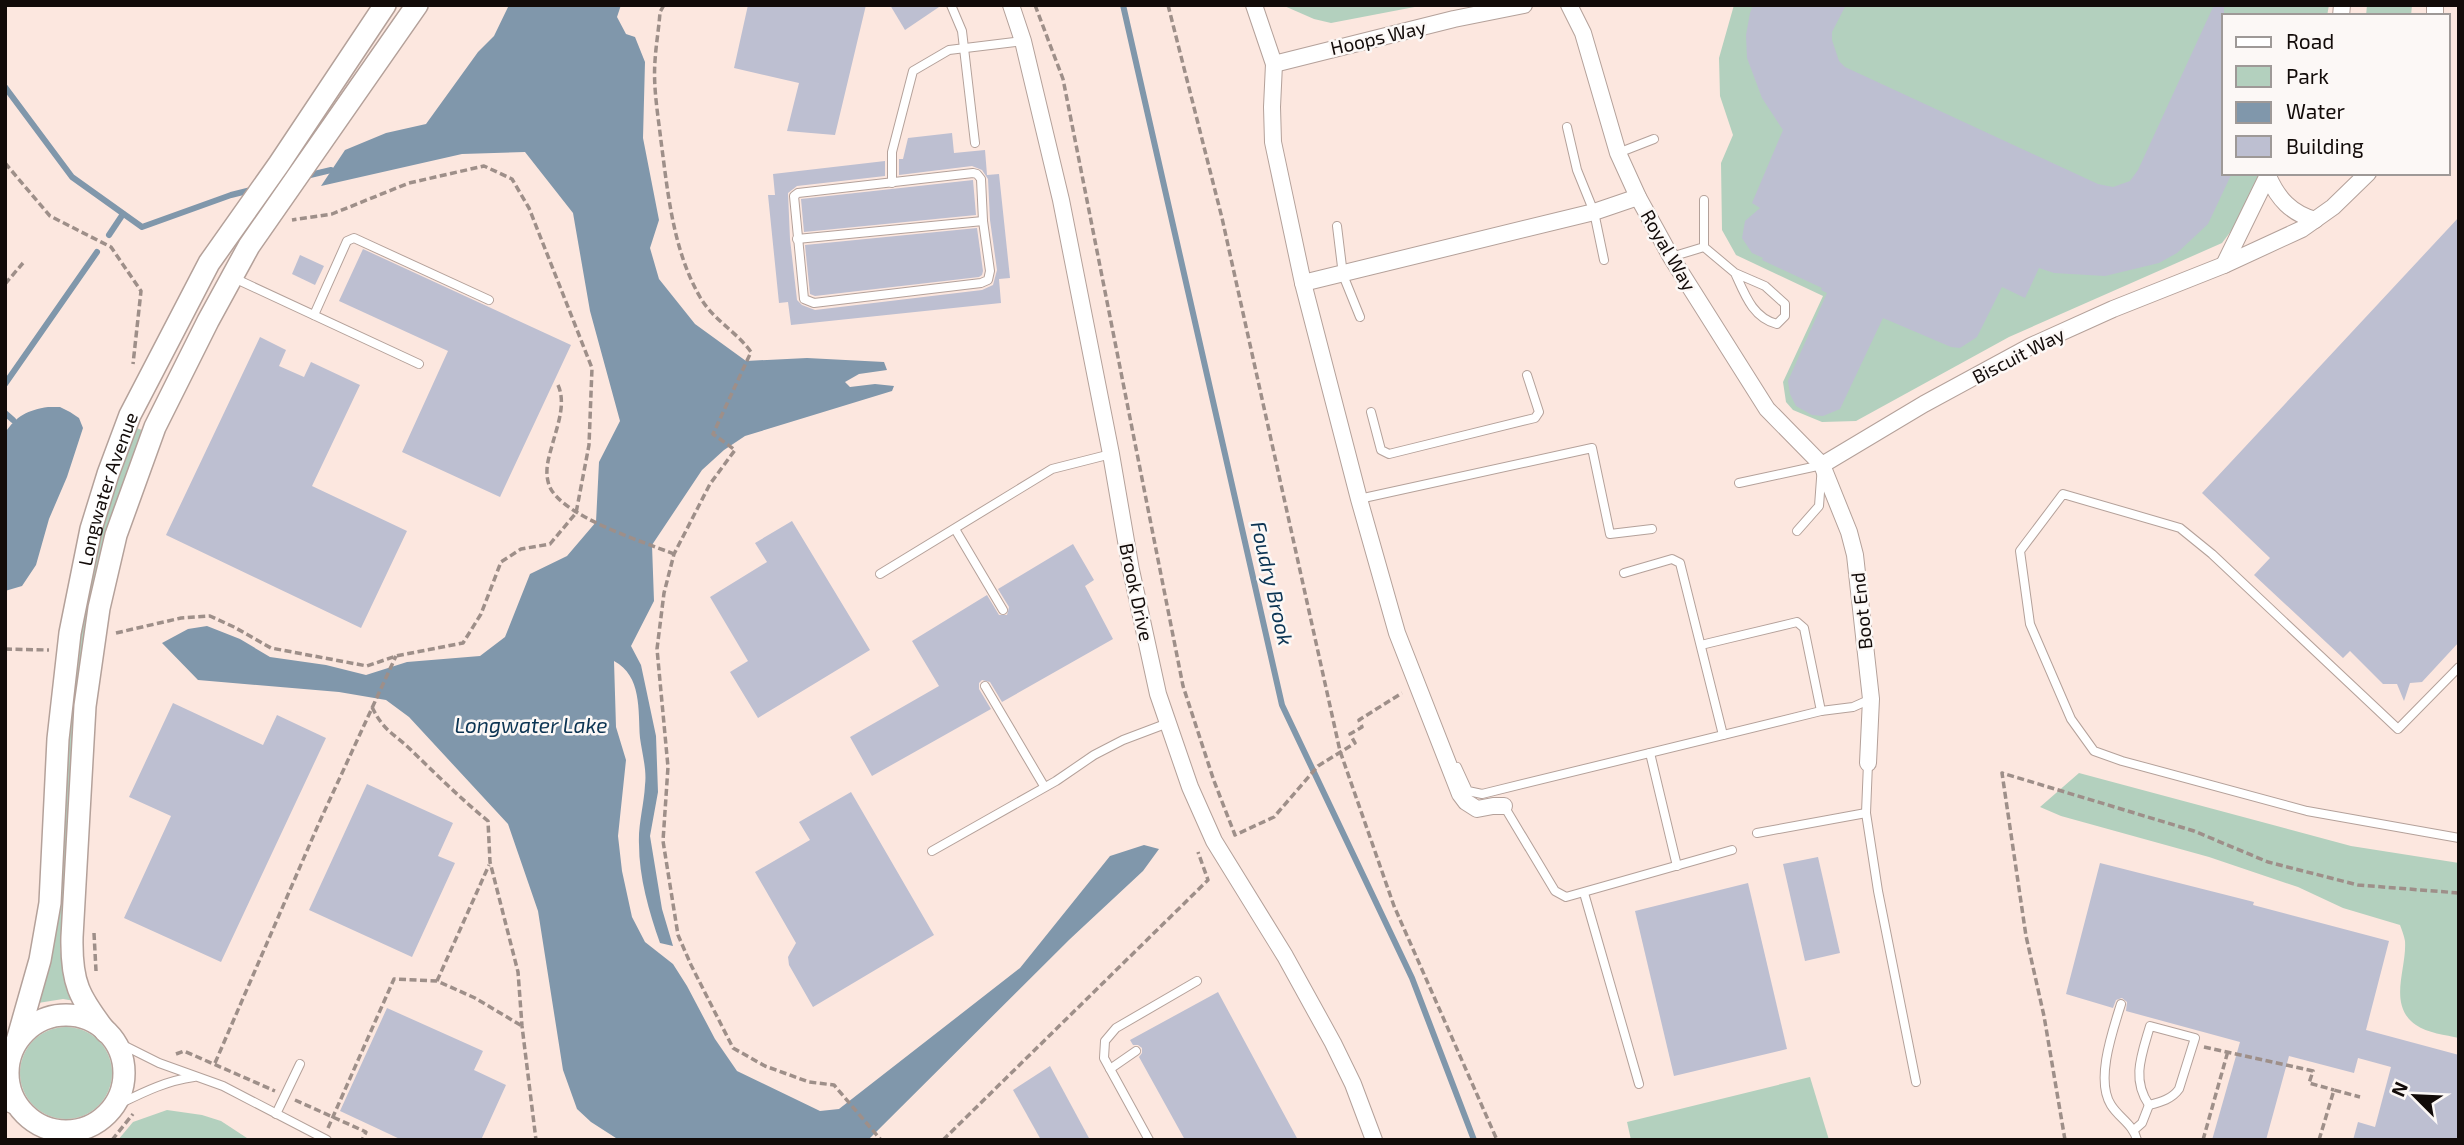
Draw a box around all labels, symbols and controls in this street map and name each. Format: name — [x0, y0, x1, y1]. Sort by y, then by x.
legend — [2222, 14, 2450, 175]
street label: Hoops Way — [1328, 15, 1428, 59]
text: Road — [2286, 28, 2334, 53]
text: Park — [2286, 63, 2329, 88]
text: Water — [2286, 98, 2345, 123]
text: Building — [2286, 133, 2364, 158]
street label: Royal Way — [1637, 205, 1701, 295]
street label: Biscuit Way — [1968, 322, 2068, 388]
street label: Longwater Avenue — [72, 409, 142, 568]
water label: Foudry Brook — [1246, 518, 1299, 648]
street label: Brook Drive — [1115, 541, 1159, 643]
street label: Boot End — [1846, 571, 1876, 651]
water label: Longwater Lake — [454, 712, 608, 737]
north arrow — [2380, 1061, 2450, 1131]
text: N — [2386, 1078, 2412, 1100]

